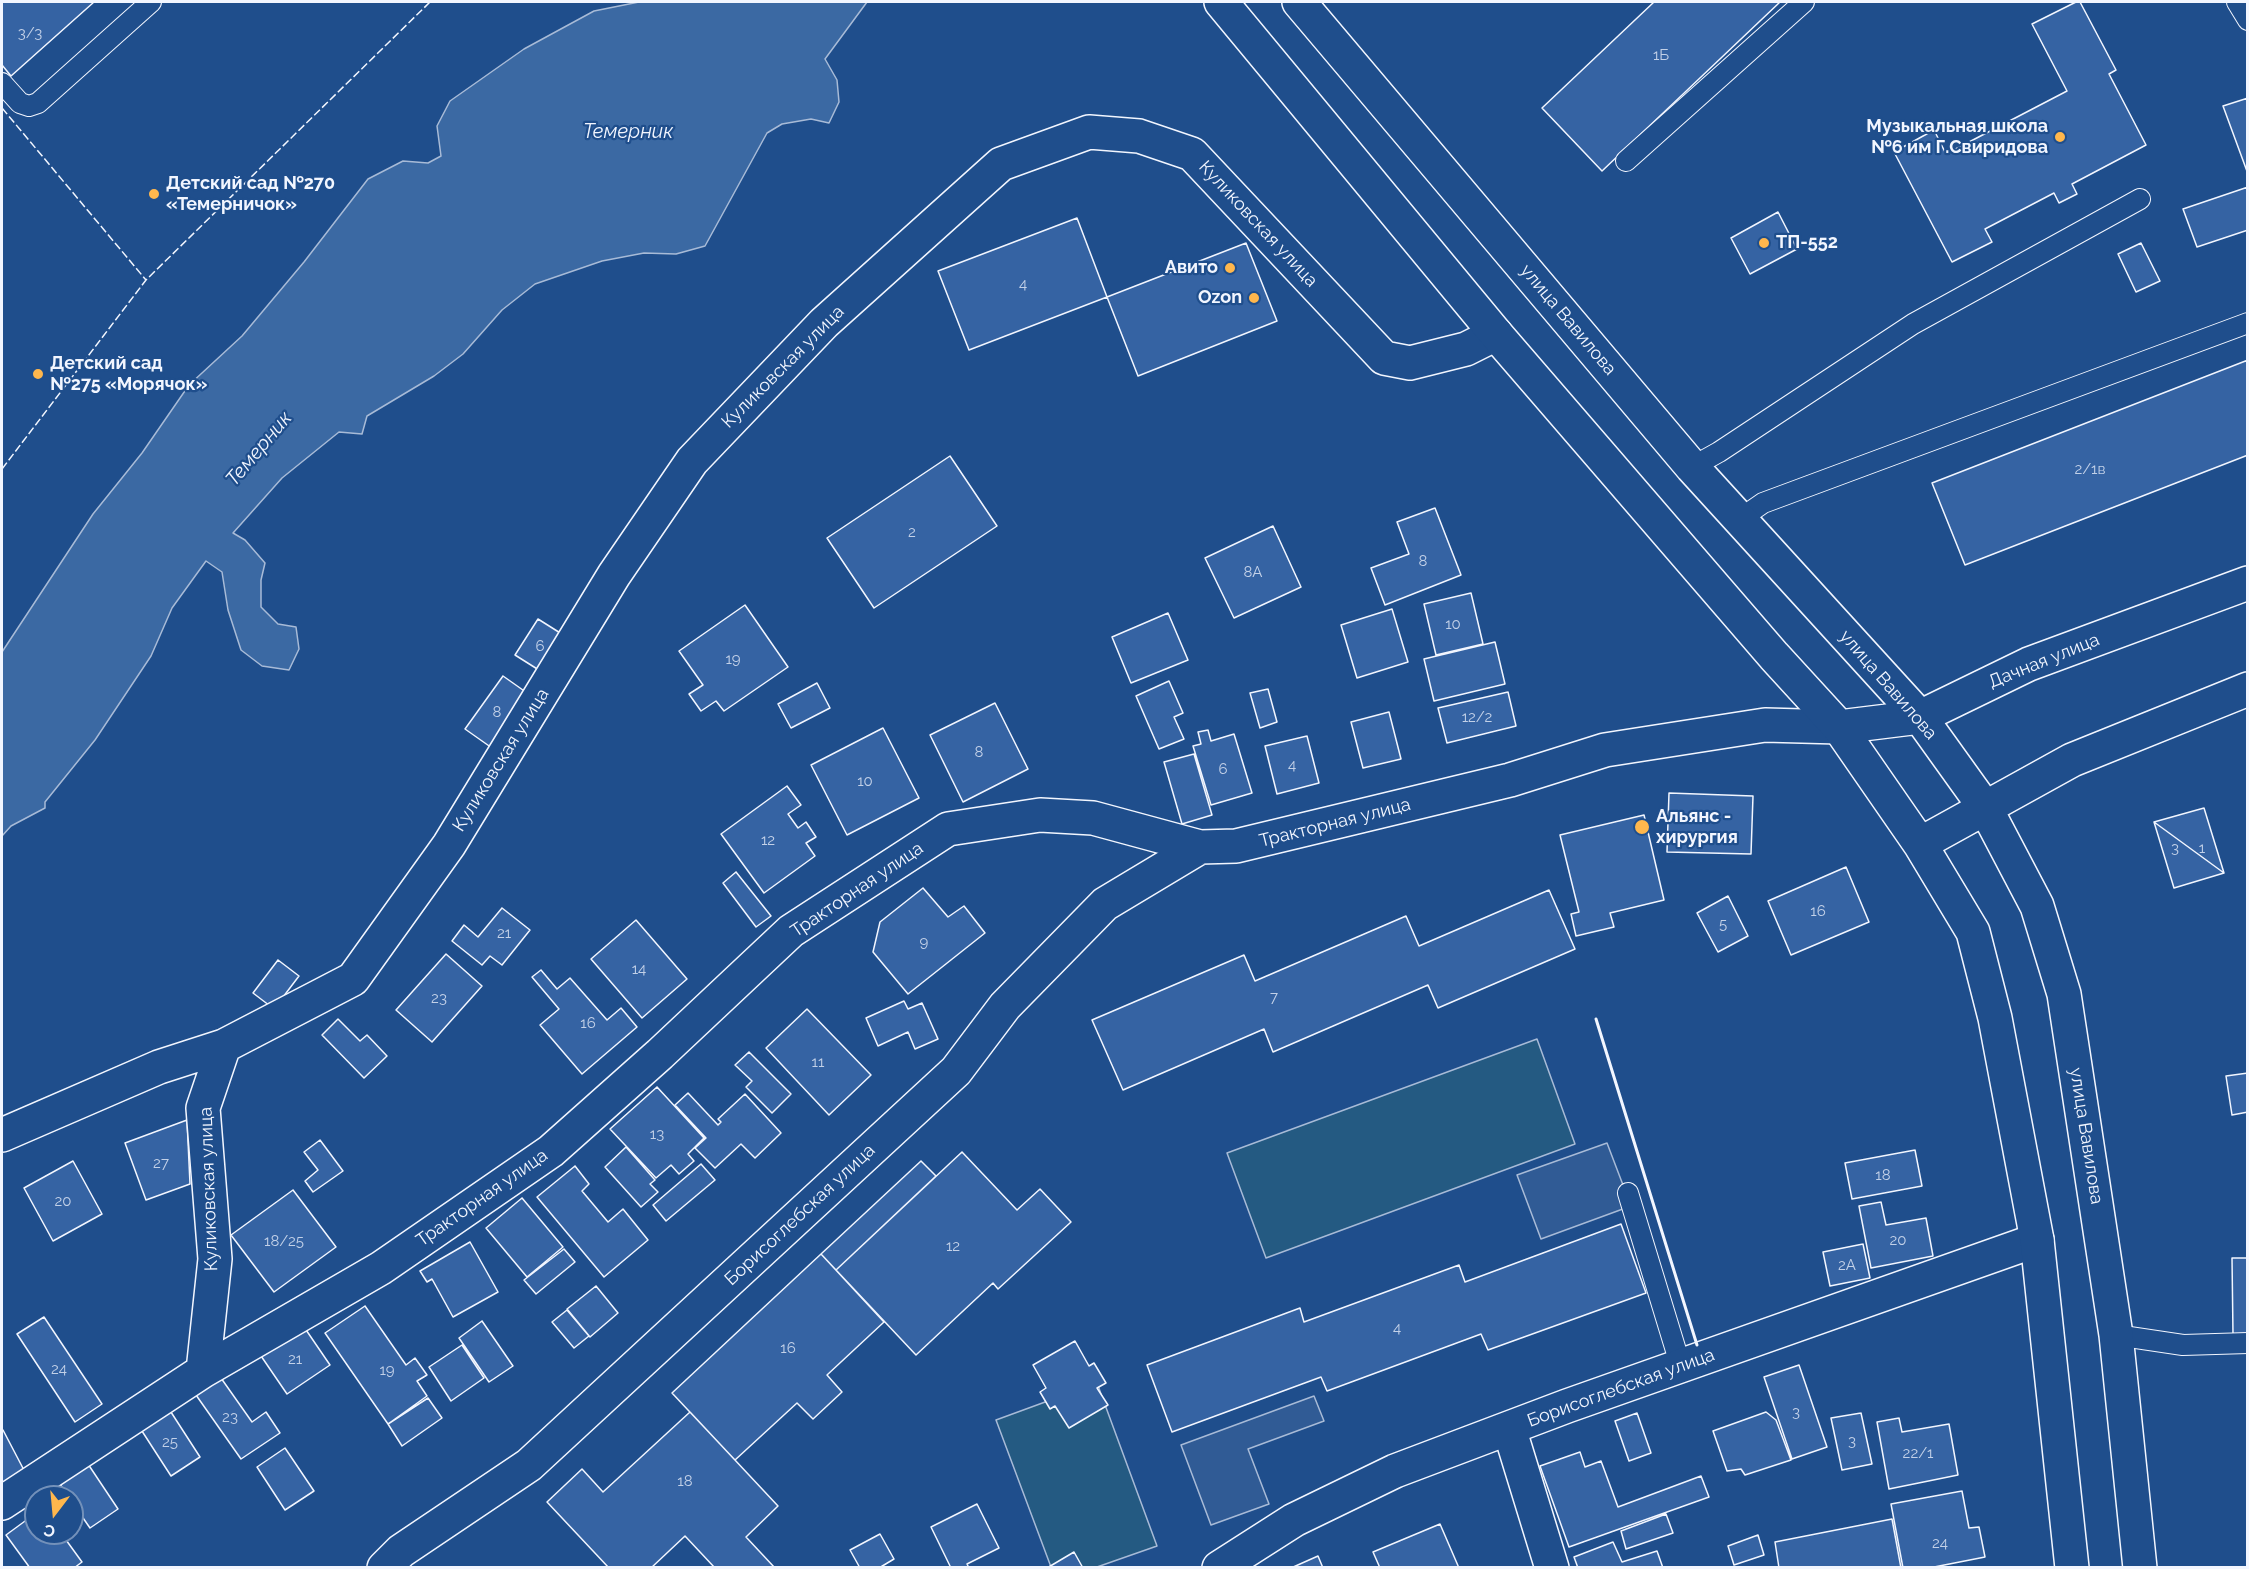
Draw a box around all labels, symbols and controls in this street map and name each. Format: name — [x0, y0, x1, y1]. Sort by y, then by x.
house number: 3/3 — [18, 24, 42, 42]
house number: 1Б — [1653, 46, 1669, 64]
place label: Музыкальная школа №6 им Г.Свиридова — [1866, 116, 2048, 158]
water label: Темерник — [583, 120, 673, 144]
marker: Музыкальная школа №6 им Г.Свиридова — [2053, 130, 2067, 144]
street label: Куликовская улица — [1194, 156, 1322, 292]
place label: Детский сад №270 «Темерничок» — [166, 173, 335, 216]
marker: Детский сад №270 «Темерничок» — [147, 187, 161, 201]
place label: ТП-552 — [1776, 232, 1838, 254]
marker: ТП-552 — [1757, 236, 1771, 250]
place label: Авито — [1165, 257, 1218, 279]
street label: улица Вавилова — [1515, 260, 1621, 380]
marker: Авито — [1223, 261, 1237, 275]
house number: 4 — [1019, 275, 1027, 293]
place label: Ozon — [1198, 287, 1242, 309]
marker: Ozon — [1247, 291, 1261, 305]
street label: Куликовская улица — [717, 301, 849, 433]
place label: Детский сад №275 «Морячок» — [50, 353, 207, 395]
marker: Детский сад №275 «Морячок» — [31, 367, 45, 381]
water label: Темерник — [221, 407, 297, 491]
house number: 2/1в — [2074, 460, 2106, 478]
house number: 2 — [908, 523, 916, 541]
house number: 8 — [1419, 552, 1427, 570]
house number: 8А — [1244, 563, 1262, 581]
house number: 10 — [1445, 615, 1461, 633]
street label: улица Вавилова — [1835, 626, 1941, 744]
street label: Дачная улица — [1985, 629, 2103, 693]
house number: 6 — [535, 637, 545, 655]
house number: 19 — [725, 650, 741, 668]
street label: Куликовская улица — [448, 685, 554, 835]
house number: 8 — [493, 703, 501, 721]
house number: 12/2 — [1462, 708, 1492, 726]
house number: 8 — [975, 743, 983, 761]
house number: 4 — [1288, 756, 1296, 774]
house number: 6 — [1218, 760, 1228, 778]
house number: 10 — [857, 772, 873, 790]
street label: Тракторная улица — [1257, 794, 1413, 852]
place label: Альянс - хирургия — [1656, 806, 1738, 848]
marker: Альянс - хирургия — [1633, 818, 1651, 836]
house number: 12 — [761, 831, 775, 849]
street label: Тракторная улица — [787, 838, 927, 942]
house number: 3 — [2171, 839, 2179, 857]
house number: 1 — [2199, 839, 2205, 857]
house number: 16 — [1810, 902, 1826, 920]
house number: 5 — [1719, 915, 1727, 933]
house number: 21 — [497, 924, 511, 942]
house number: 9 — [920, 933, 928, 951]
house number: 14 — [632, 960, 646, 978]
house number: 7 — [1270, 988, 1278, 1006]
house number: 23 — [431, 989, 447, 1007]
house number: 16 — [580, 1014, 596, 1032]
house number: 11 — [812, 1053, 824, 1071]
street label: улица Вавилова — [2065, 1066, 2107, 1206]
street label: Куликовская улица — [195, 1106, 223, 1272]
house number: 13 — [650, 1125, 664, 1143]
street label: Борисоглебская улица — [720, 1140, 880, 1290]
street label: Тракторная улица — [412, 1145, 552, 1251]
house number: 27 — [153, 1154, 169, 1172]
house number: 18 — [1875, 1166, 1891, 1184]
house number: 20 — [55, 1192, 71, 1210]
house number: 20 — [1890, 1231, 1906, 1249]
house number: 18/25 — [264, 1232, 304, 1250]
house number: 12 — [946, 1237, 960, 1255]
house number: 2А — [1838, 1256, 1856, 1274]
house number: 4 — [1393, 1319, 1401, 1337]
house number: 16 — [780, 1339, 796, 1357]
street label: Борисоглебская улица — [1524, 1344, 1718, 1432]
house number: 21 — [288, 1350, 302, 1368]
house number: 24 — [51, 1360, 67, 1378]
house number: 19 — [379, 1361, 395, 1379]
house number: 3 — [1792, 1403, 1800, 1421]
house number: 23 — [222, 1408, 238, 1426]
house number: 3 — [1848, 1432, 1856, 1450]
house number: 25 — [162, 1433, 178, 1451]
house number: 22/1 — [1903, 1444, 1933, 1462]
house number: 18 — [677, 1472, 693, 1490]
north arrow — [24, 1485, 84, 1545]
text: С — [42, 1520, 57, 1542]
house number: 24 — [1932, 1534, 1948, 1552]

